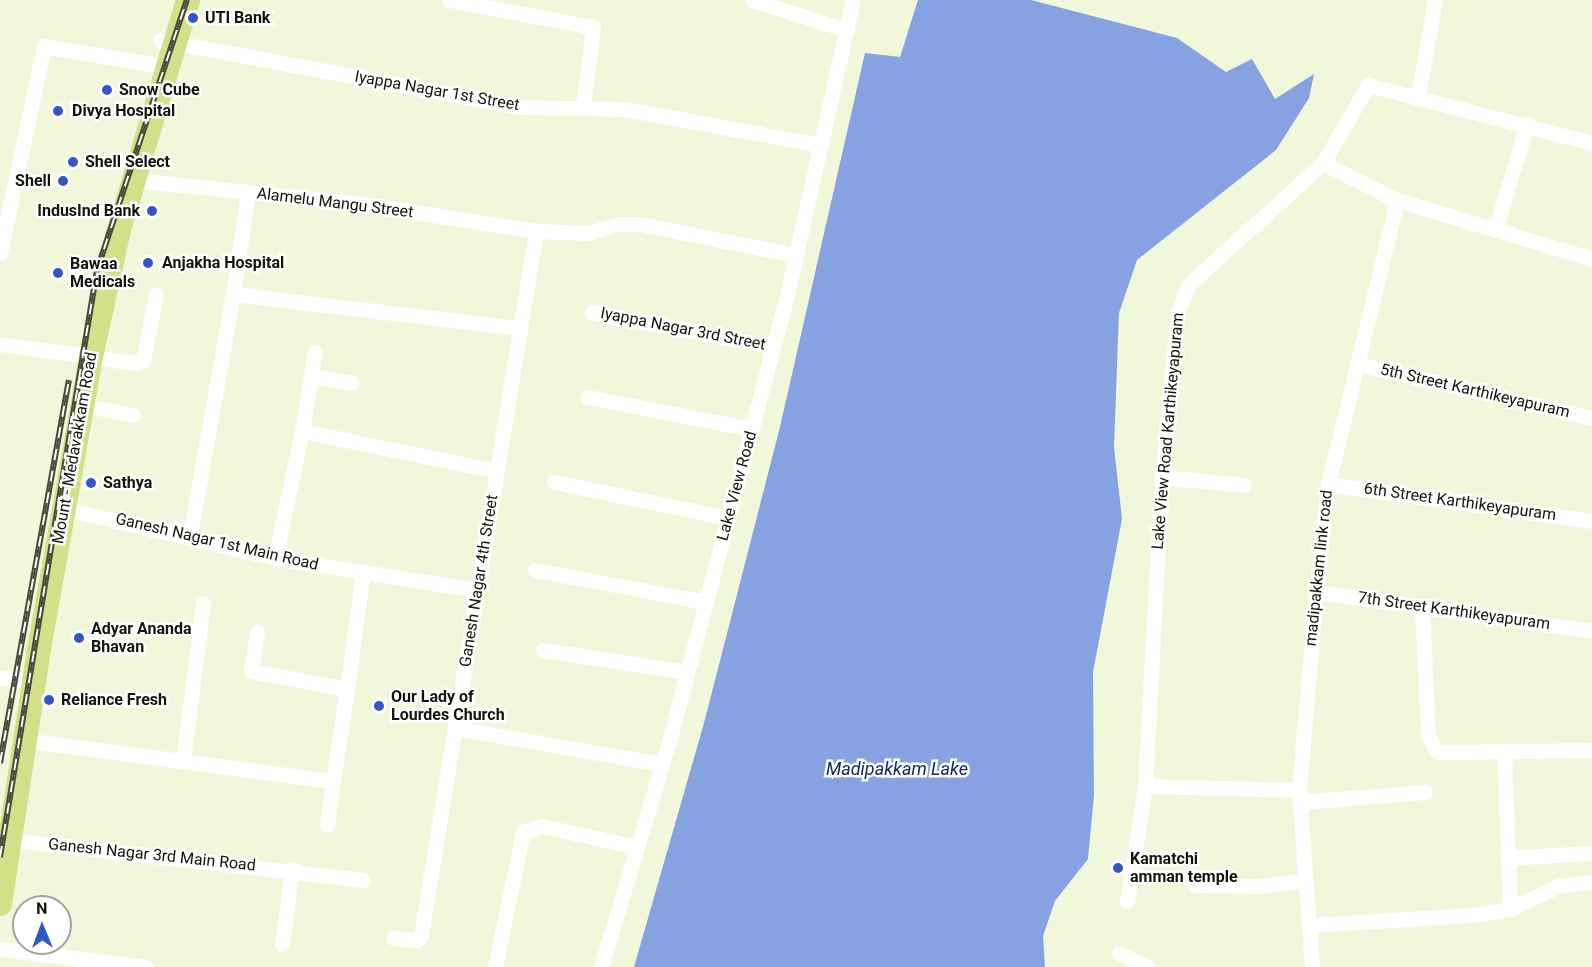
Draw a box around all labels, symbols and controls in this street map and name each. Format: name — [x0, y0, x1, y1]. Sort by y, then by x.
place label: UTI Bank — [205, 8, 270, 28]
marker: UTI Bank — [186, 11, 200, 25]
street label: Iyappa Nagar 1st Street — [353, 67, 521, 115]
place label: Snow Cube — [119, 80, 200, 100]
marker: Snow Cube — [100, 83, 114, 97]
place label: Divya Hospital — [72, 101, 175, 121]
marker: Divya Hospital — [49, 102, 67, 120]
place label: Shell Select — [85, 152, 170, 172]
marker: Shell Select — [66, 155, 80, 169]
place label: Shell — [15, 171, 51, 191]
marker: Shell — [56, 174, 70, 188]
street label: Alamelu Mangu Street — [256, 184, 414, 222]
place label: IndusInd Bank — [37, 201, 140, 221]
marker: IndusInd Bank — [145, 204, 159, 218]
place label: Anjakha Hospital — [162, 253, 284, 273]
place label: Bawaa Medicals — [70, 254, 135, 292]
marker: Anjakha Hospital — [139, 254, 157, 272]
marker: Bawaa Medicals — [51, 266, 65, 280]
street label: Iyappa Nagar 3rd Street — [599, 304, 767, 354]
street label: Lake View Road Karthikeyapuram — [1148, 312, 1188, 550]
street label: Mount - Medavakkam Road — [49, 351, 101, 545]
street label: 5th Street Karthikeyapuram — [1378, 360, 1572, 422]
street label: Lake View Road — [713, 429, 761, 543]
place label: Sathya — [103, 473, 152, 493]
marker: Sathya — [84, 476, 98, 490]
street label: 6th Street Karthikeyapuram — [1363, 479, 1557, 525]
street label: madipakkam link road — [1301, 489, 1337, 647]
street label: Ganesh Nagar 4th Street — [456, 493, 502, 669]
street label: Ganesh Nagar 1st Main Road — [114, 509, 320, 575]
street label: 7th Street Karthikeyapuram — [1357, 588, 1551, 634]
place label: Adyar Ananda Bhavan — [91, 619, 192, 657]
marker: Adyar Ananda Bhavan — [72, 631, 86, 645]
place label: Our Lady of Lourdes Church — [391, 687, 505, 725]
place label: Reliance Fresh — [61, 690, 167, 710]
marker: Reliance Fresh — [42, 693, 56, 707]
marker: Our Lady of Lourdes Church — [372, 699, 386, 713]
water label: Madipakkam Lake — [826, 758, 968, 780]
street label: Ganesh Nagar 3rd Main Road — [47, 835, 257, 875]
place label: Kamatchi amman temple — [1130, 849, 1238, 887]
marker: Kamatchi amman temple — [1111, 861, 1125, 875]
north arrow — [12, 895, 72, 955]
text: N — [36, 899, 48, 918]

